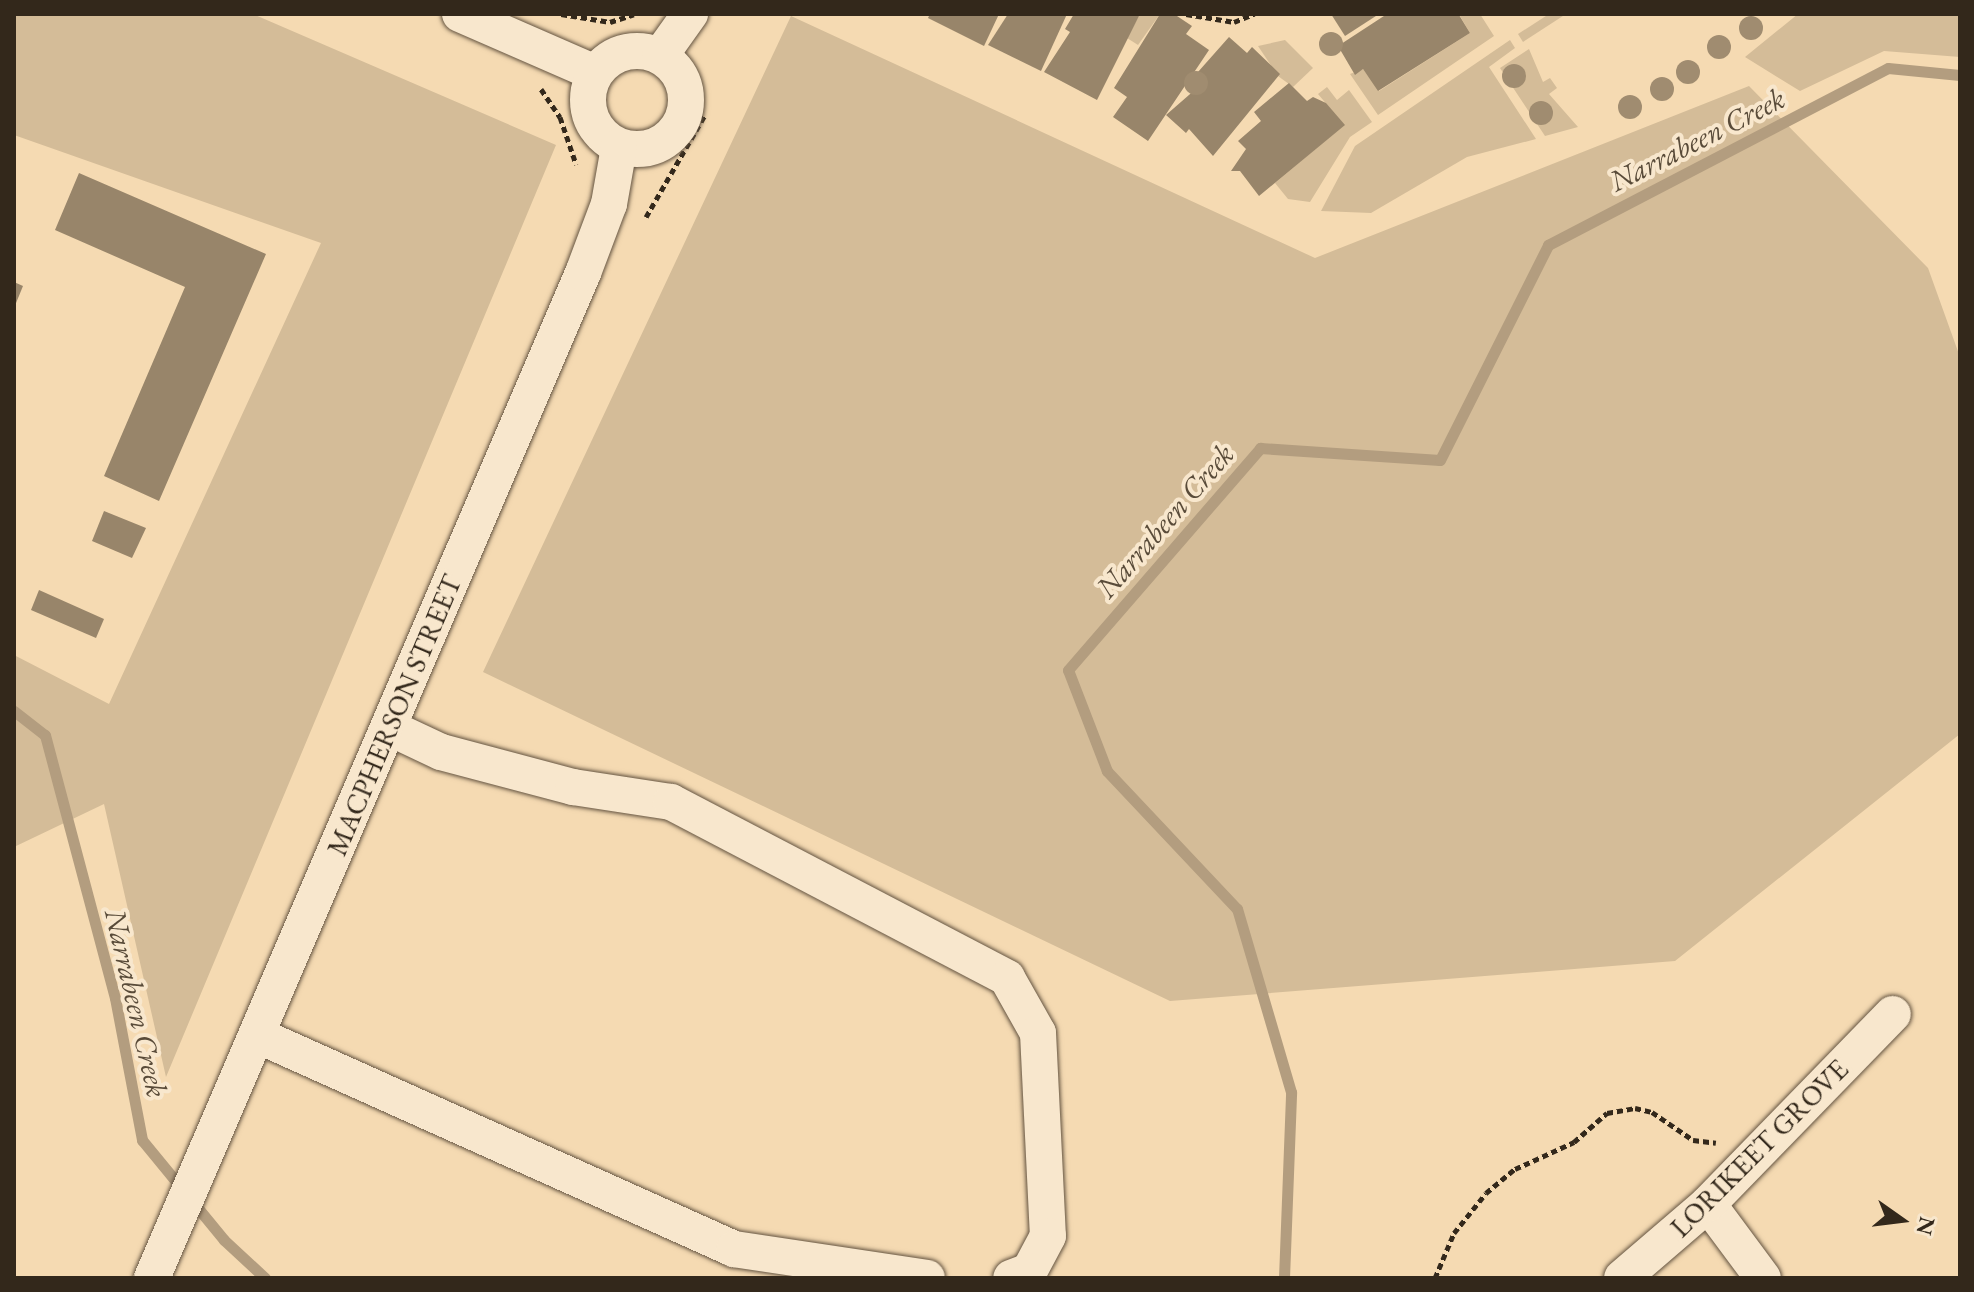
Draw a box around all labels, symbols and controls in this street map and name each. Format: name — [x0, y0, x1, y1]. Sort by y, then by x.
water label: Narrabeen Creek — [1603, 80, 1791, 200]
water label: Narrabeen Creek — [1088, 437, 1242, 605]
street label: MACPHERSON STREET — [320, 570, 468, 860]
water label: Narrabeen Creek — [97, 905, 175, 1101]
street label: LORIKEET GROVE — [1663, 1052, 1855, 1244]
north arrow — [1862, 1180, 1942, 1260]
text: N — [1910, 1214, 1942, 1238]

